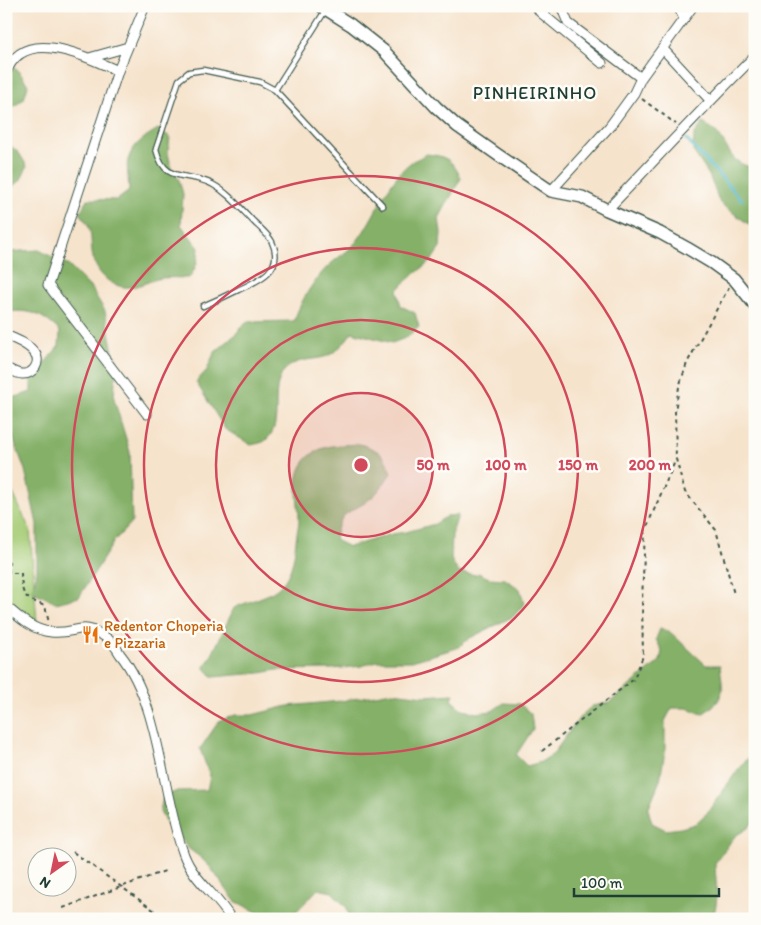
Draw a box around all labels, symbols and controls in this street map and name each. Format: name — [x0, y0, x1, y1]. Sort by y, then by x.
district label: PINHEIRINHO — [473, 82, 597, 104]
centre of rings — [352, 456, 370, 474]
text: 50 m — [416, 456, 450, 474]
text: 100 m — [485, 456, 527, 474]
text: 150 m — [558, 456, 598, 474]
text: 200 m — [629, 456, 672, 474]
place label: Redentor Choperia e Pizzaria — [104, 617, 224, 652]
restaurant icon: Redentor Choperia e Pizzaria — [80, 625, 100, 645]
north arrow — [28, 848, 78, 898]
scale bar — [574, 865, 718, 897]
text: N — [37, 873, 54, 892]
text: 100 m — [581, 874, 623, 892]

